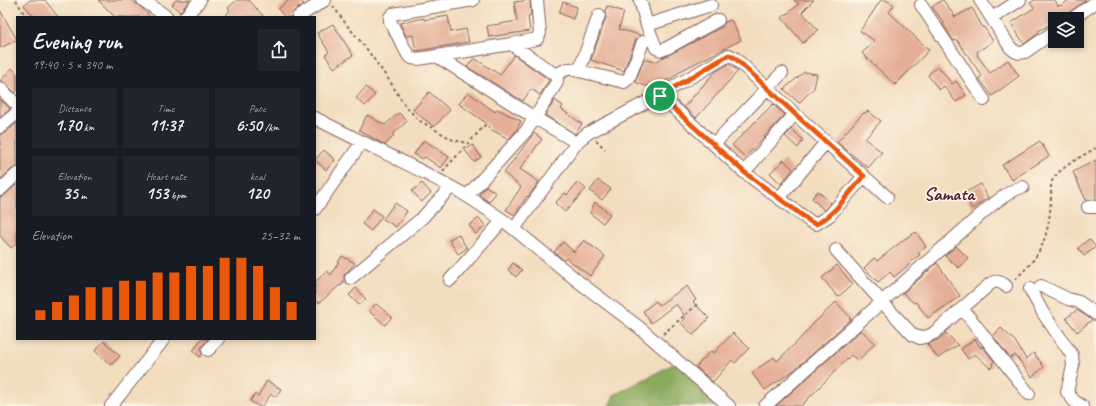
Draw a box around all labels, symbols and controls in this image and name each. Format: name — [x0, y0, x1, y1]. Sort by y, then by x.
map controls — [1048, 12, 1084, 48]
button: layers — [1048, 12, 1084, 48]
text: Evening run — [32, 28, 122, 56]
button: share — [258, 29, 300, 71]
text: 19:40 · 5 × 340 m — [32, 57, 113, 73]
pin — [643, 79, 677, 113]
icon: arrive — [649, 85, 671, 107]
text: Distance — [58, 101, 91, 115]
text: Time — [158, 101, 174, 115]
text: Pace — [249, 101, 266, 115]
text: 1.70 — [55, 115, 81, 136]
text: 11:37 — [149, 115, 183, 136]
text: 6:50 — [236, 115, 262, 136]
text: km — [81, 120, 95, 134]
text: /km — [262, 120, 279, 134]
text: Elevation — [58, 169, 92, 183]
text: Heart rate — [146, 169, 186, 183]
text: kcal — [250, 169, 265, 183]
district label: Samata — [924, 182, 976, 206]
text: 35 — [63, 183, 78, 204]
text: 153 — [146, 183, 168, 204]
text: 120 — [246, 183, 269, 204]
text: m — [78, 188, 87, 202]
text: bpm — [168, 188, 186, 202]
text: Elevation — [32, 228, 72, 244]
text: 25–32 m — [260, 228, 300, 244]

